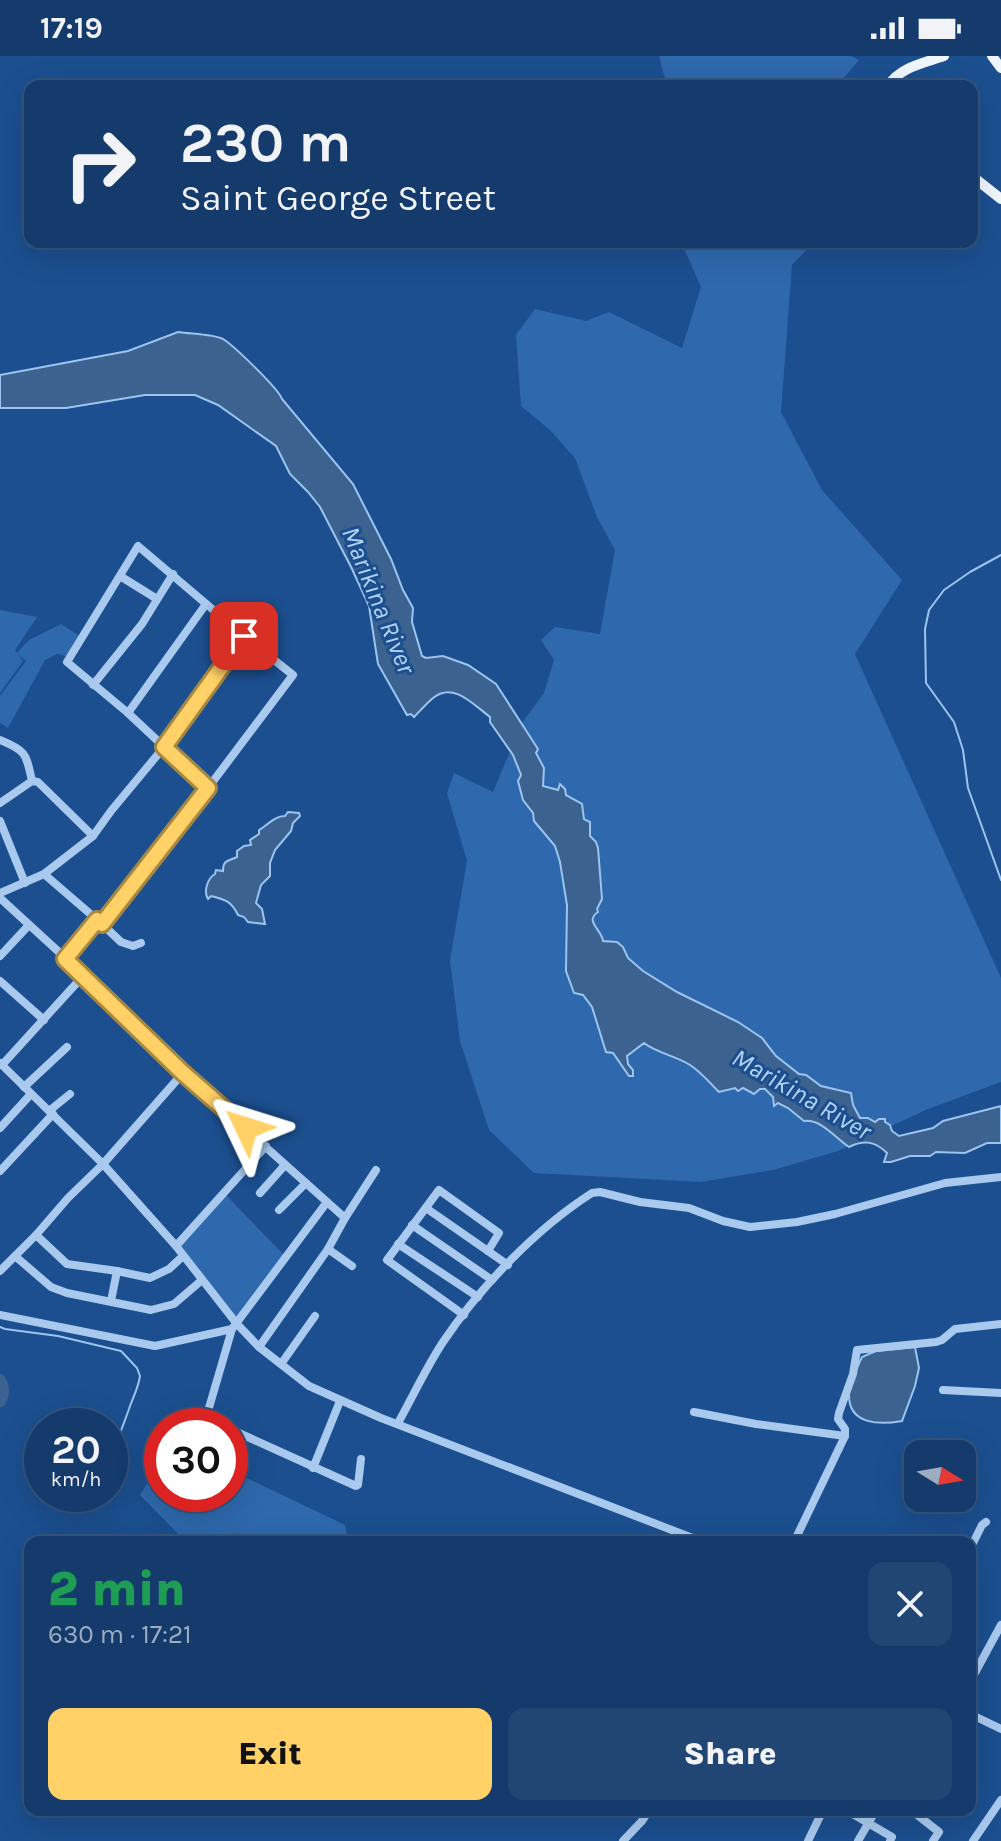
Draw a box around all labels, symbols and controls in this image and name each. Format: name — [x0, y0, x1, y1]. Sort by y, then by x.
text: 17:19 — [40, 10, 103, 46]
text: 230 m — [180, 110, 351, 175]
icon: right — [48, 112, 152, 216]
text: Saint George Street — [180, 177, 496, 219]
water label: Marikina River — [335, 522, 423, 679]
pin — [210, 602, 278, 670]
icon: arrive — [222, 614, 266, 658]
water label: Marikina River — [726, 1042, 878, 1147]
position arrow — [204, 1086, 288, 1170]
speed limit sign: 30 — [144, 1408, 248, 1512]
text: 20 — [51, 1426, 101, 1473]
north arrow — [904, 1440, 976, 1512]
map controls — [904, 1440, 976, 1512]
text: km/h — [51, 1468, 101, 1491]
text: 2 min — [48, 1561, 186, 1617]
button: close — [868, 1562, 952, 1646]
text: 630 m · 17:21 — [48, 1619, 192, 1650]
button: Exit — [48, 1708, 492, 1800]
button: Share — [508, 1708, 952, 1800]

